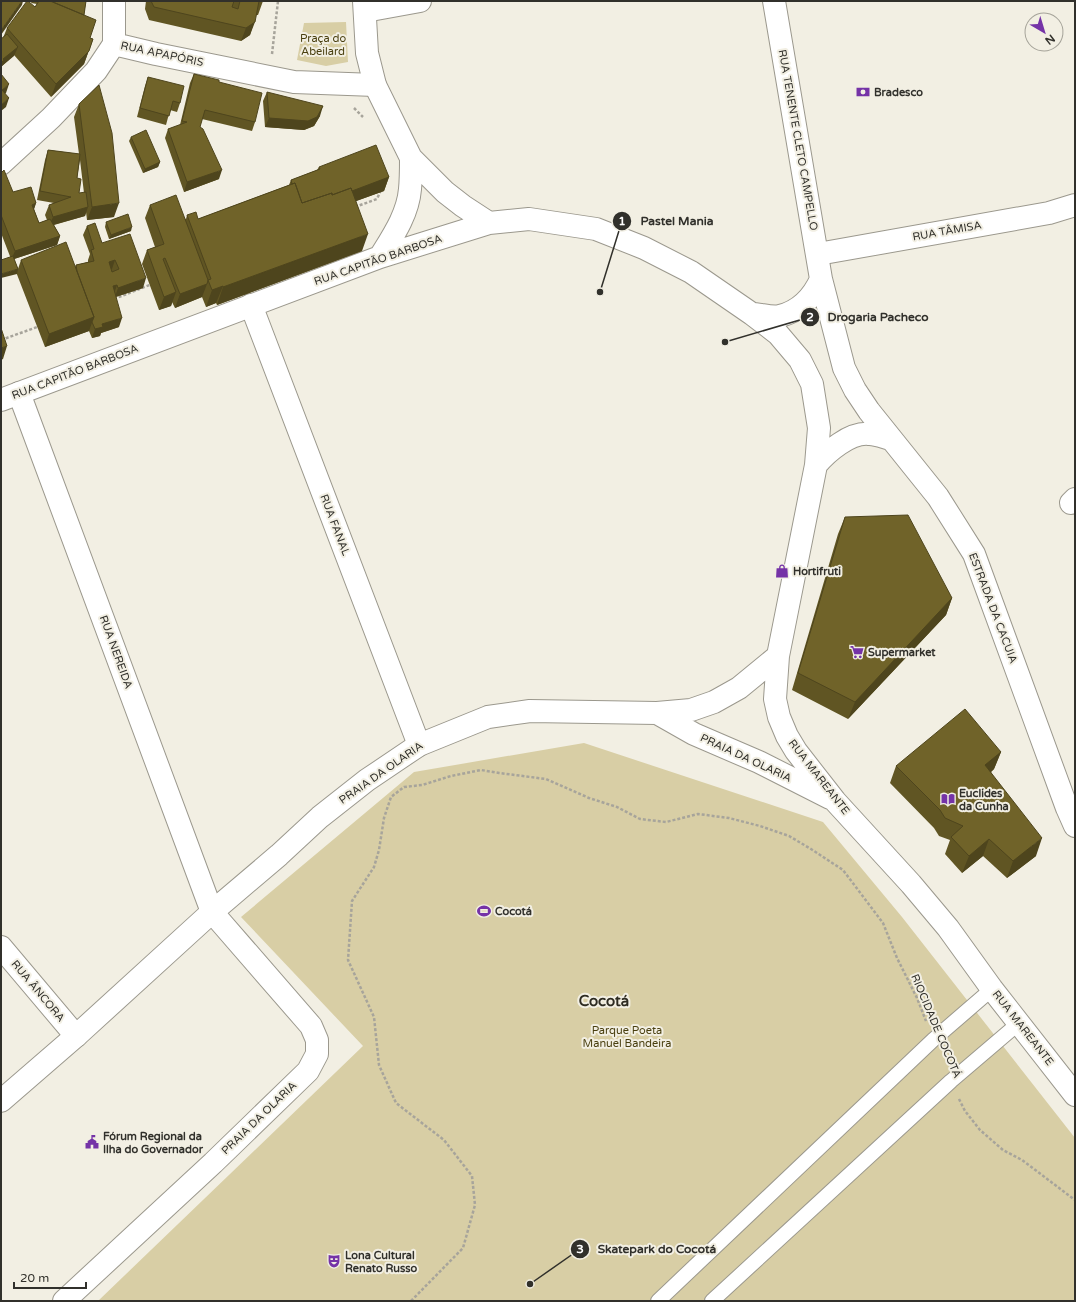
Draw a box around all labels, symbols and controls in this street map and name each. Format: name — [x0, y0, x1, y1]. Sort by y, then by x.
north arrow — [1024, 12, 1064, 52]
park label: Praça do Abeilard — [300, 32, 346, 58]
text: N — [1042, 32, 1057, 47]
street label: RUA APAPÓRIS — [119, 38, 205, 69]
street label: RUA TENENTE CLETO CAMPELLO — [776, 48, 820, 232]
bank icon: Bradesco — [855, 84, 871, 100]
place label: Bradesco — [874, 86, 923, 99]
callout: Pastel Mania — [612, 209, 721, 233]
text: 1 — [618, 214, 626, 228]
text: Pastel Mania — [641, 214, 714, 228]
street label: RUA TÂMISA — [911, 219, 983, 243]
street label: RUA CAPITÃO BARBOSA — [312, 232, 444, 288]
callout: Drogaria Pacheco — [800, 305, 937, 329]
text: 2 — [806, 310, 814, 324]
text: Drogaria Pacheco — [827, 310, 929, 325]
street label: RUA CAPITÃO BARBOSA — [10, 342, 140, 402]
street label: RUA FANAL — [317, 492, 353, 558]
street label: ESTRADA DA CACUIA — [966, 551, 1020, 665]
shop icon: Hortifruti — [774, 563, 790, 579]
place label: Hortifruti — [793, 565, 841, 578]
street label: RUA NEREIDA — [97, 614, 135, 690]
supermarket icon: Supermarket — [849, 644, 865, 660]
place label: Supermarket — [868, 646, 936, 660]
street label: PRAIA DA OLARIA — [698, 731, 794, 785]
street label: RUA MAREANTE — [786, 737, 852, 817]
street label: PRAIA DA OLARIA — [337, 739, 425, 807]
place label: Euclides da Cunha — [959, 787, 1009, 813]
library icon: Euclides da Cunha — [940, 791, 956, 807]
sports icon: Cocotá — [476, 903, 492, 919]
place label: Cocotá — [495, 905, 532, 918]
street label: RUA ÂNCORA — [8, 958, 68, 1024]
street label: RIOCIDADE COCOTÁ — [908, 972, 965, 1080]
street label: RUA MAREANTE — [990, 988, 1056, 1068]
district label: Cocotá — [579, 992, 629, 1010]
park label: Parque Poeta Manuel Bandeira — [583, 1024, 671, 1050]
street label: PRAIA DA OLARIA — [219, 1079, 299, 1157]
place label: Fórum Regional da Ilha do Governador — [103, 1130, 204, 1156]
public building icon: Fórum Regional da Ilha do Governador — [84, 1134, 100, 1150]
callout: Skatepark do Cocotá — [570, 1237, 725, 1261]
text: 3 — [576, 1242, 584, 1256]
text: Skatepark do Cocotá — [598, 1242, 717, 1257]
place label: Lona Cultural Renato Russo — [345, 1249, 418, 1275]
theatre icon: Lona Cultural Renato Russo — [326, 1253, 342, 1269]
scale bar — [14, 1264, 86, 1290]
text: 20 m — [20, 1271, 49, 1285]

